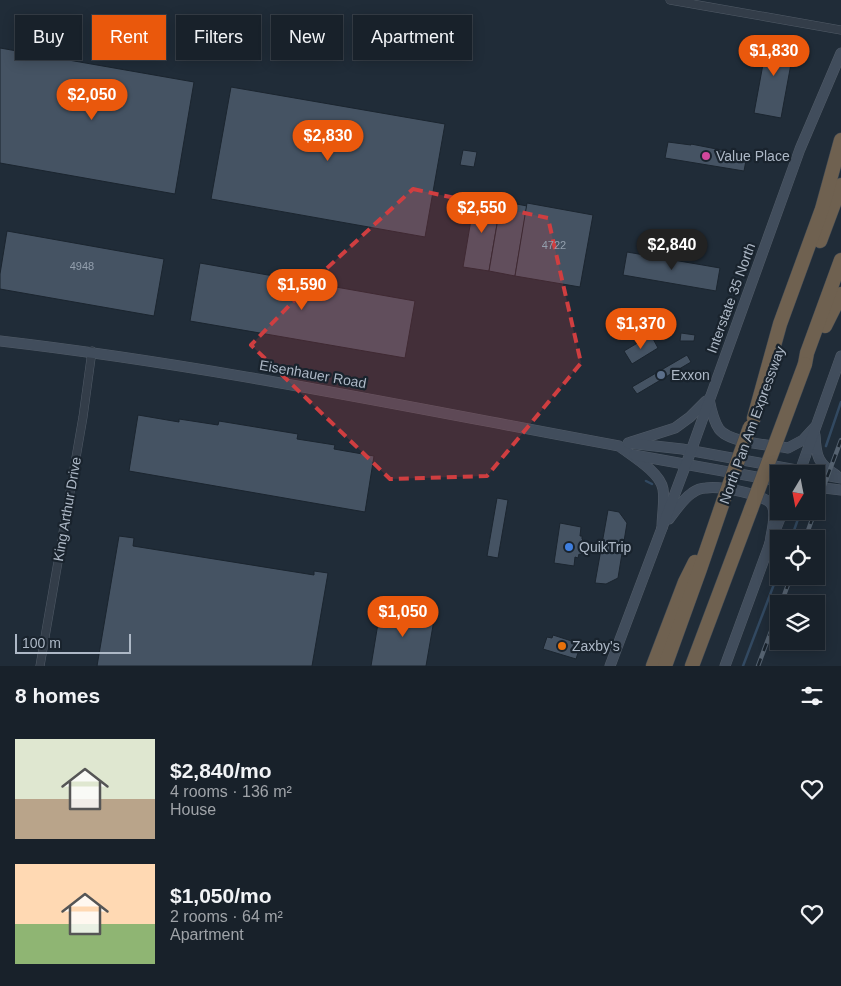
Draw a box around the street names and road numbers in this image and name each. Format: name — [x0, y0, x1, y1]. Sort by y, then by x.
street label: Interstate 35 North — [704, 241, 758, 355]
street label: North Pan Am Expressway — [716, 344, 788, 506]
street label: Eisenhauer Road — [258, 357, 368, 391]
street label: King Arthur Drive — [50, 455, 84, 562]

